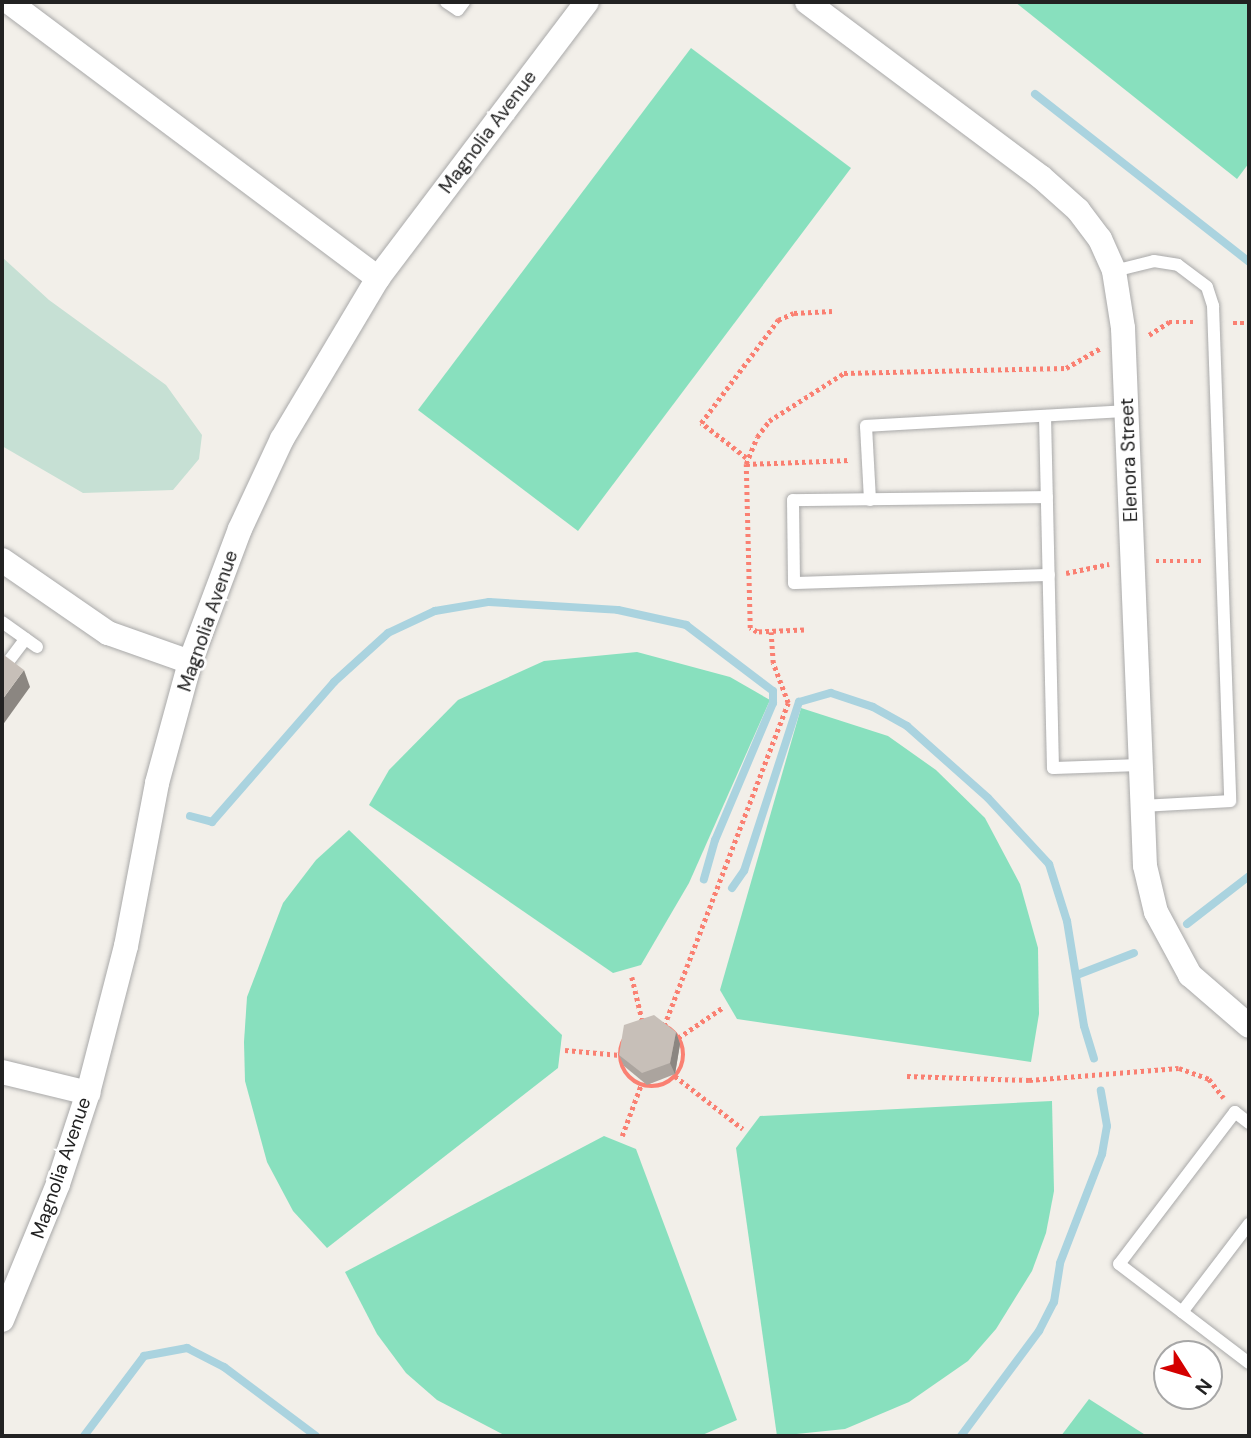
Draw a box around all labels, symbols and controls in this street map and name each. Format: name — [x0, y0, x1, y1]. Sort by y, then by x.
street label: Magnolia Avenue — [434, 66, 542, 198]
street label: Elenora Street — [1115, 398, 1143, 522]
street label: Magnolia Avenue — [173, 547, 243, 695]
street label: Magnolia Avenue — [26, 1094, 96, 1242]
north arrow — [1153, 1340, 1223, 1410]
text: N — [1189, 1374, 1218, 1400]

